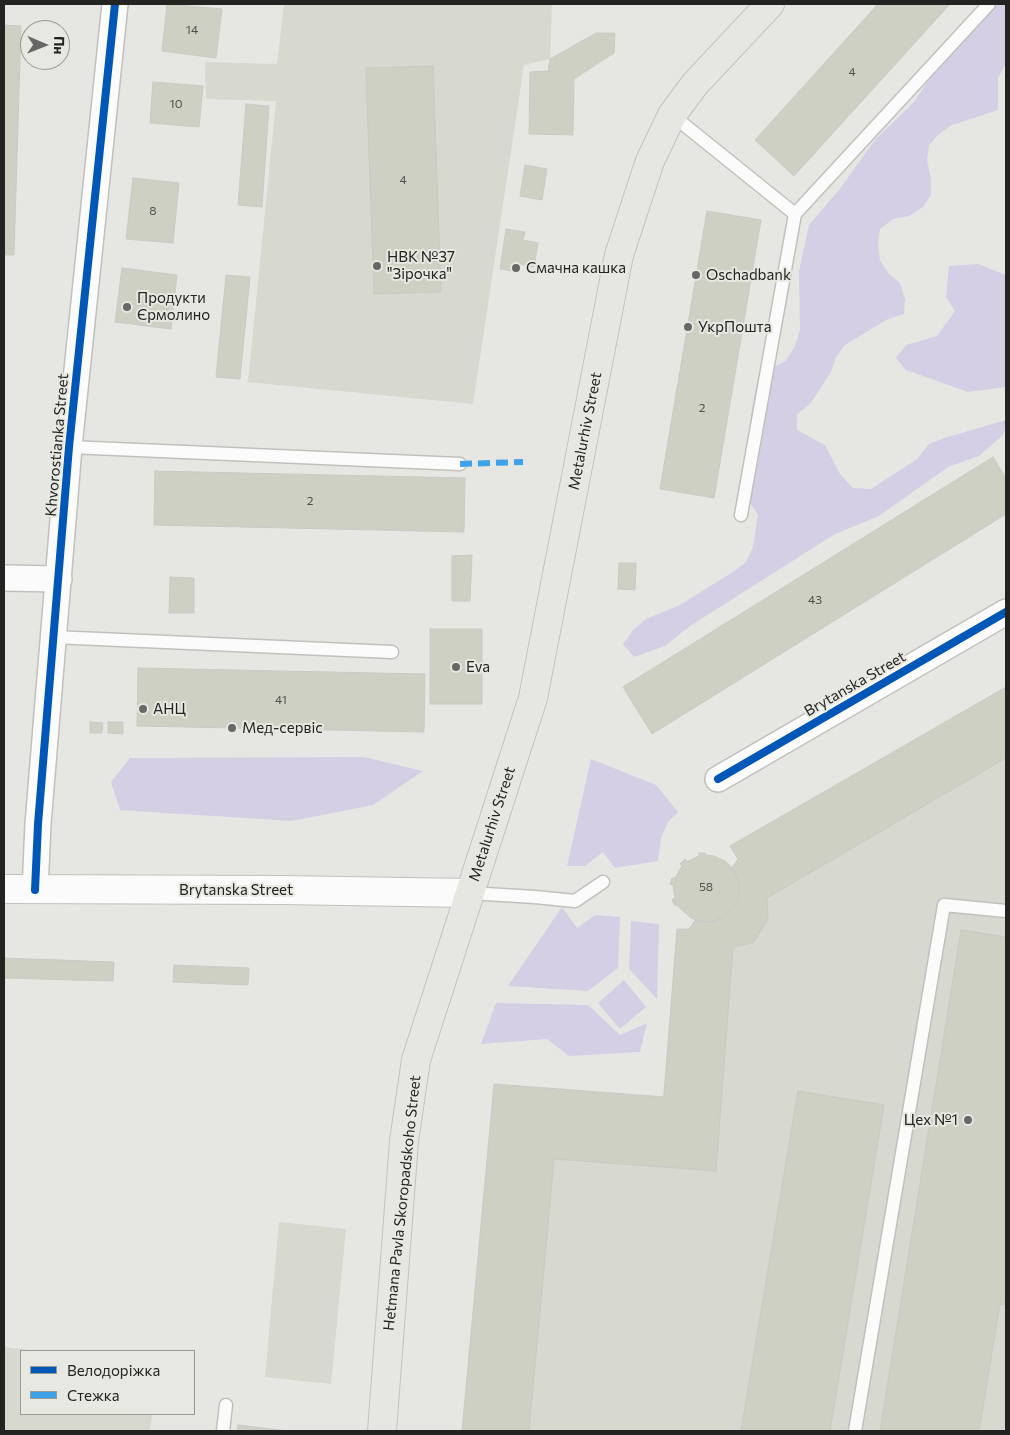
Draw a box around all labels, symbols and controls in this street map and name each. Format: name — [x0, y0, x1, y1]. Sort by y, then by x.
north arrow — [20, 20, 70, 70]
house number: 14 — [186, 23, 198, 37]
text: Пн — [51, 36, 68, 55]
house number: 4 — [848, 65, 856, 79]
house number: 10 — [170, 97, 182, 111]
house number: 4 — [399, 173, 407, 187]
house number: 8 — [149, 204, 157, 218]
place label: НВК №37 "Зірочка" — [387, 248, 455, 283]
place label: Смачна кашка — [526, 259, 626, 277]
marker: НВК №37 "Зірочка" — [371, 260, 383, 272]
marker: Смачна кашка — [510, 262, 522, 274]
place label: Oschadbank — [706, 266, 791, 284]
marker: Oschadbank — [690, 269, 702, 281]
place label: Продукти Єрмолино — [137, 289, 210, 324]
marker: Продукти Єрмолино — [121, 301, 133, 313]
place label: УкрПошта — [698, 318, 771, 336]
marker: УкрПошта — [682, 321, 694, 333]
street label: Metalurhiv Street — [565, 371, 605, 491]
street label: Khvorostianka Street — [42, 373, 72, 517]
house number: 2 — [699, 401, 705, 415]
house number: 2 — [307, 494, 313, 508]
house number: 43 — [808, 593, 822, 607]
street label: Brytanska Street — [801, 648, 909, 720]
place label: Eva — [466, 658, 490, 676]
marker: Eva — [450, 661, 462, 673]
house number: 41 — [275, 693, 287, 707]
place label: АНЦ — [153, 700, 186, 718]
marker: АНЦ — [137, 703, 149, 715]
place label: Мед-сервіс — [242, 719, 323, 737]
marker: Мед-сервіс — [226, 722, 238, 734]
street label: Metalurhiv Street — [465, 764, 519, 884]
house number: 58 — [699, 880, 713, 894]
street label: Brytanska Street — [179, 881, 293, 899]
street label: Hetmana Pavla Skoropadskoho Street — [380, 1074, 424, 1332]
place label: Цех №1 — [904, 1111, 958, 1129]
marker: Цех №1 — [962, 1114, 974, 1126]
legend — [20, 1350, 195, 1415]
text: Велодоріжка — [67, 1361, 160, 1379]
text: Стежка — [67, 1386, 120, 1404]

